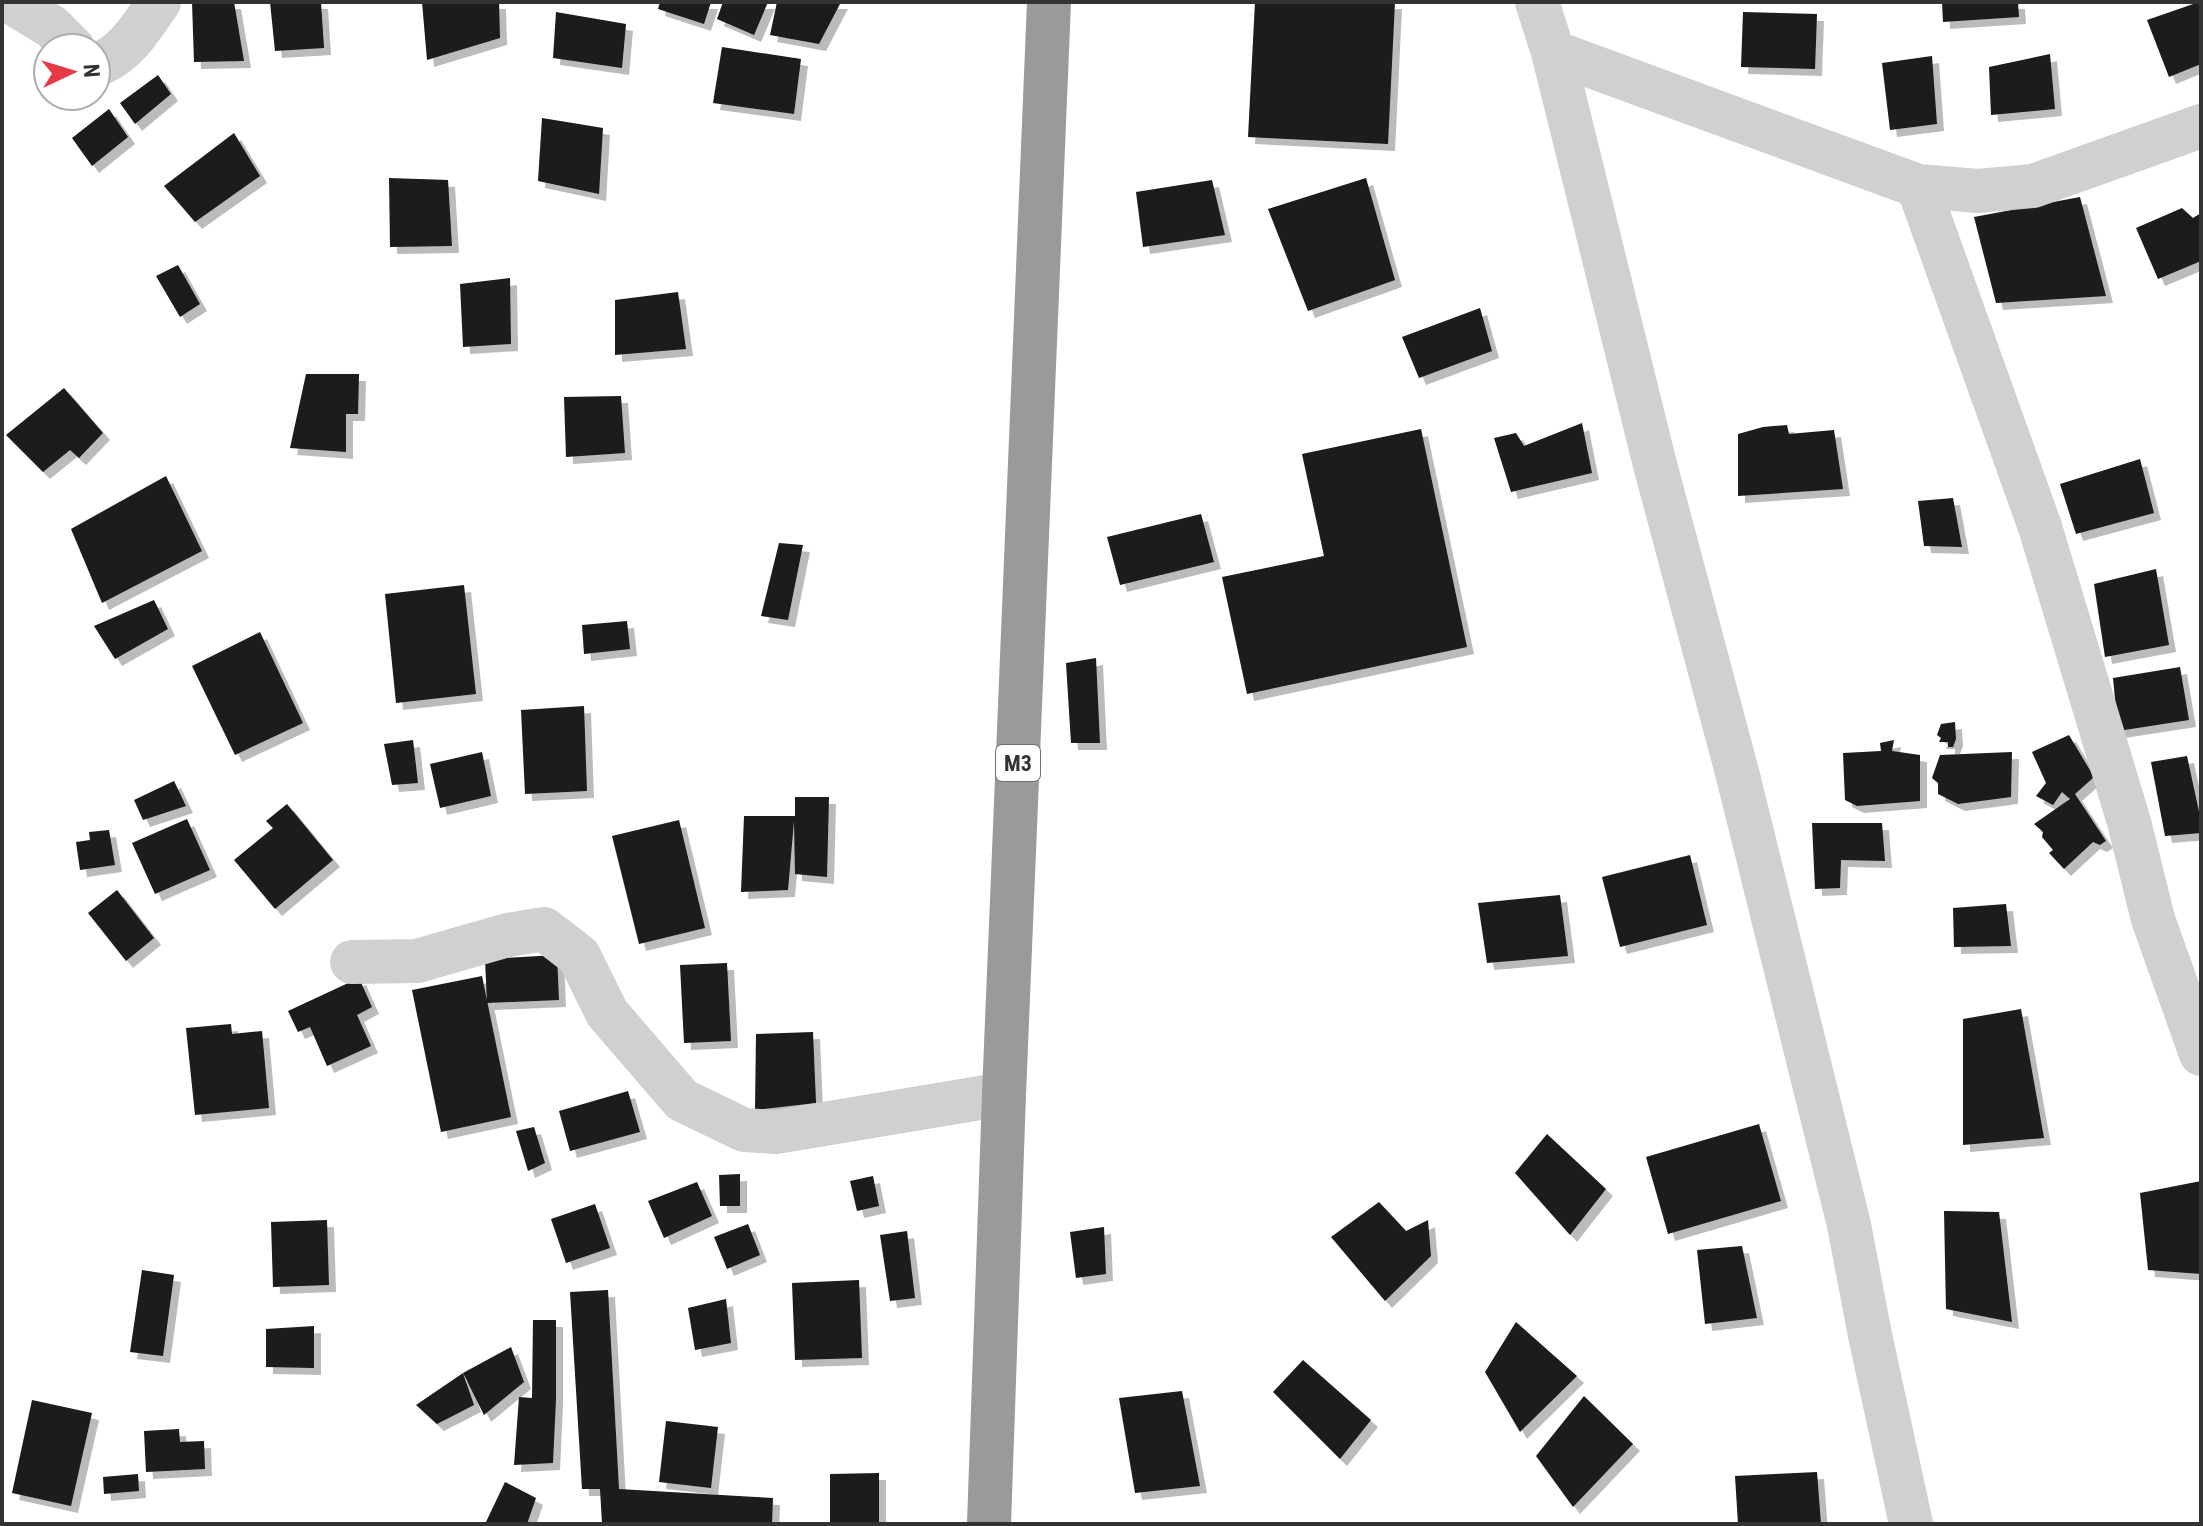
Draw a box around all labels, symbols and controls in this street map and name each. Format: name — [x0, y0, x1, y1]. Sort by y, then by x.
north arrow — [32, 32, 112, 112]
text: N — [79, 63, 104, 78]
road number: M3 — [996, 745, 1040, 781]

